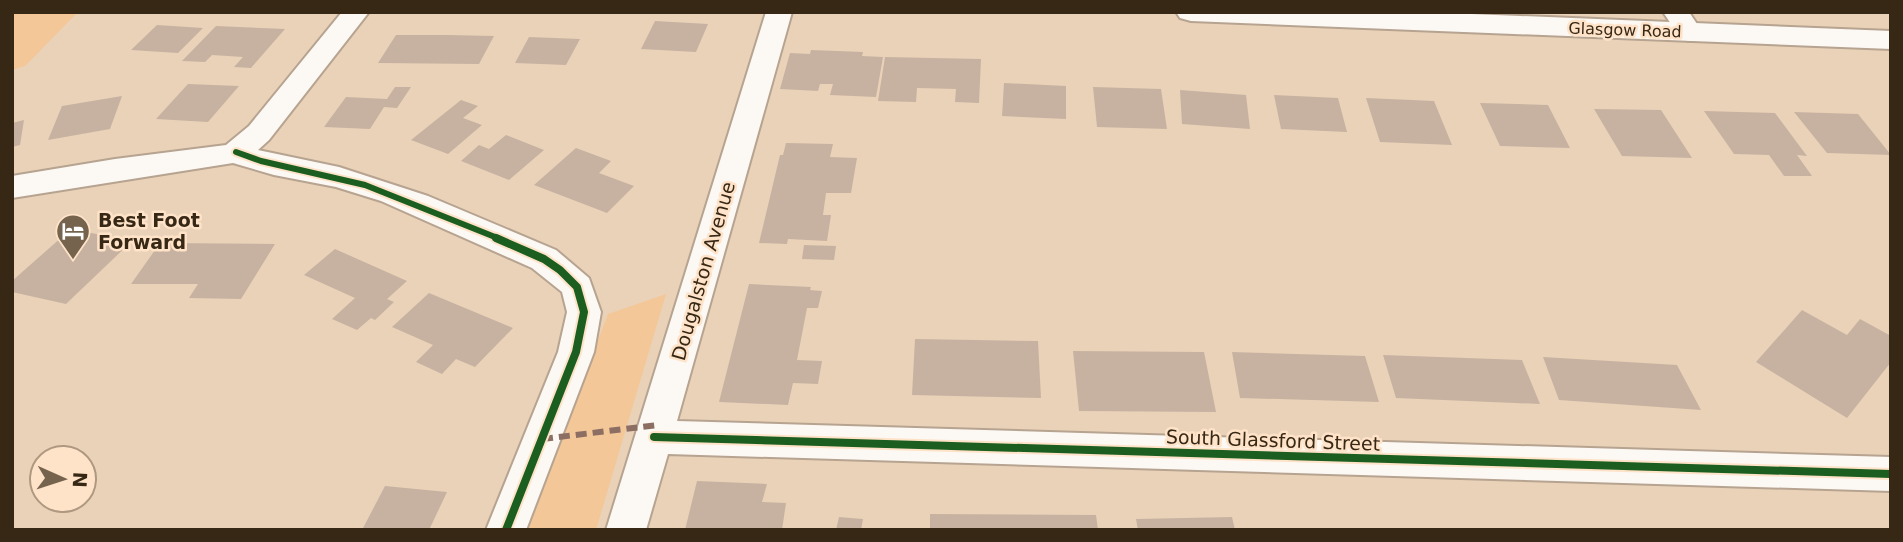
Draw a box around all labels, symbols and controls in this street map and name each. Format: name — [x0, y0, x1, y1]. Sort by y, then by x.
street label: Glasgow Road — [1568, 19, 1682, 41]
street label: Dougalston Avenue — [667, 179, 739, 363]
place label: Best Foot Forward — [98, 209, 200, 253]
hotel icon: Best Foot Forward — [54, 212, 92, 261]
street label: South Glassford Street — [1166, 425, 1380, 455]
north arrow — [28, 444, 98, 514]
text: N — [69, 471, 91, 488]

